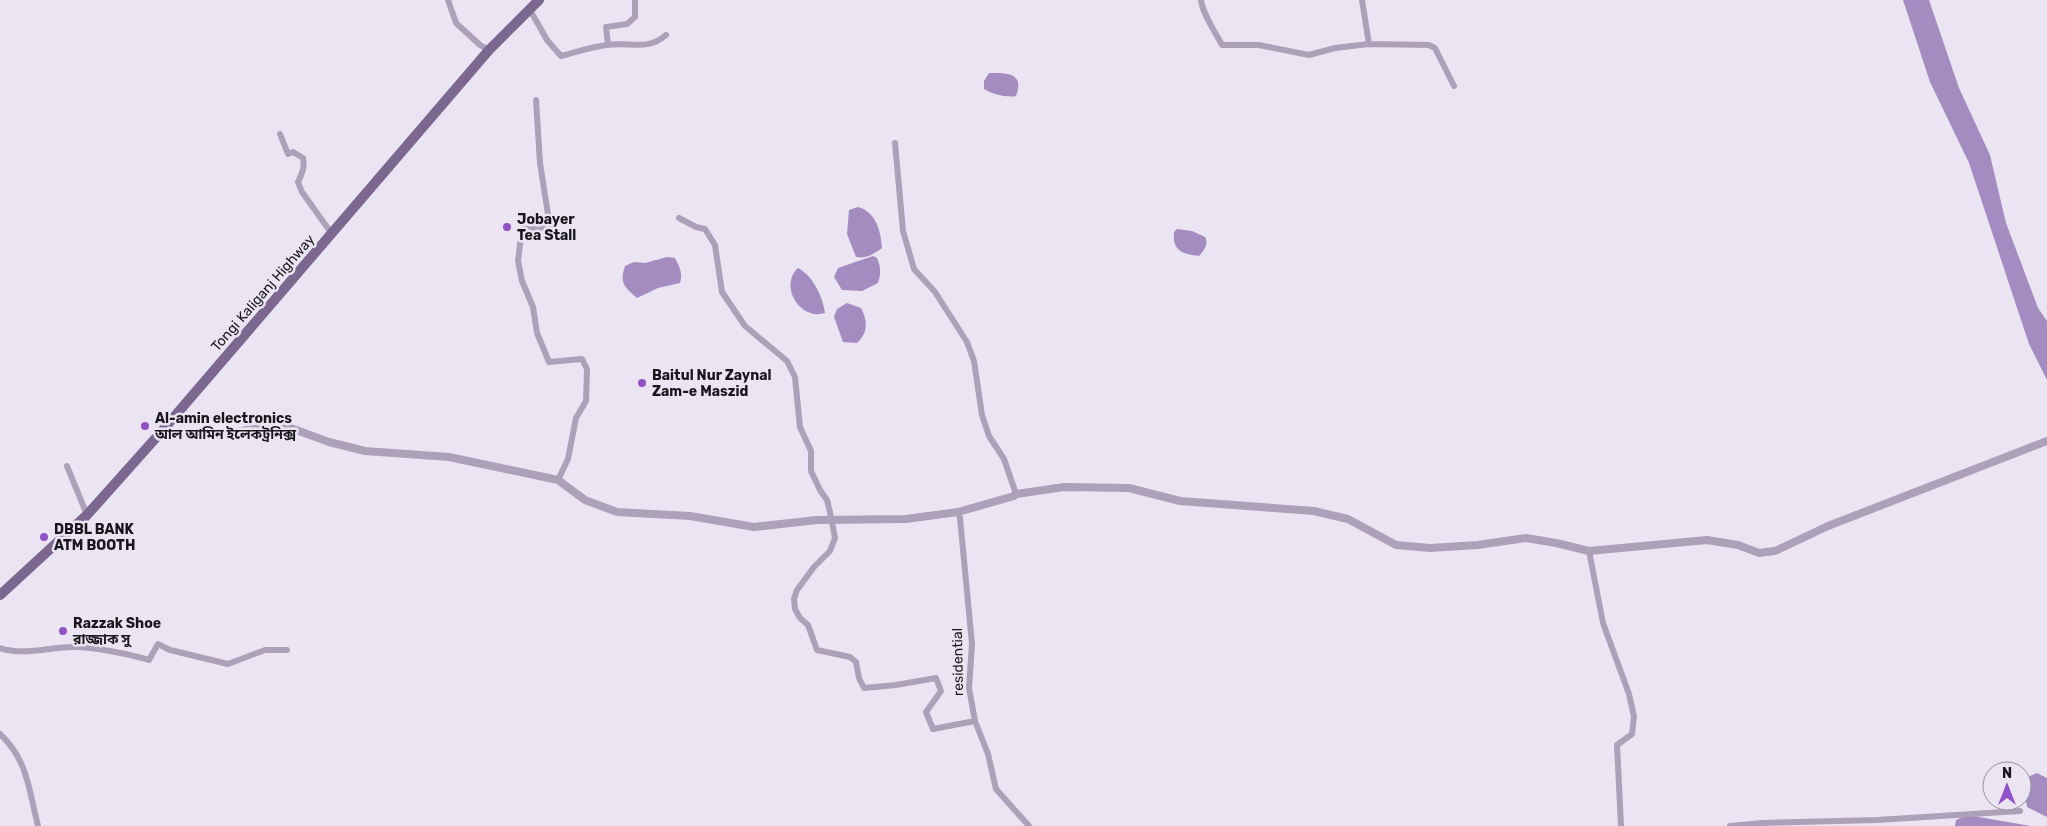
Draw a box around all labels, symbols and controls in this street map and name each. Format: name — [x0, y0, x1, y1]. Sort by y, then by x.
place label: Jobayer Tea Stall — [517, 211, 576, 244]
marker: Jobayer Tea Stall — [501, 221, 513, 233]
street label: Tongi Kaliganj Highway — [208, 231, 319, 355]
place label: Baitul Nur Zaynal Zam-e Maszid — [652, 367, 771, 400]
marker: Baitul Nur Zaynal Zam-e Maszid — [636, 377, 648, 389]
place label: Al-amin electronics আল আমিন ইলেকট্রনিক্স — [154, 410, 297, 443]
marker: Al-amin electronics আল আমিন ইলেকট্রনিক্স — [139, 420, 151, 432]
place label: DBBL BANK ATM BOOTH — [54, 521, 135, 554]
marker: DBBL BANK ATM BOOTH — [38, 531, 50, 543]
place label: Razzak Shoe রাজ্জাক সু — [72, 615, 161, 648]
marker: Razzak Shoe রাজ্জাক সু — [57, 625, 69, 637]
street label: residential — [949, 628, 967, 696]
north arrow — [1982, 761, 2032, 811]
text: N — [2002, 765, 2012, 782]

